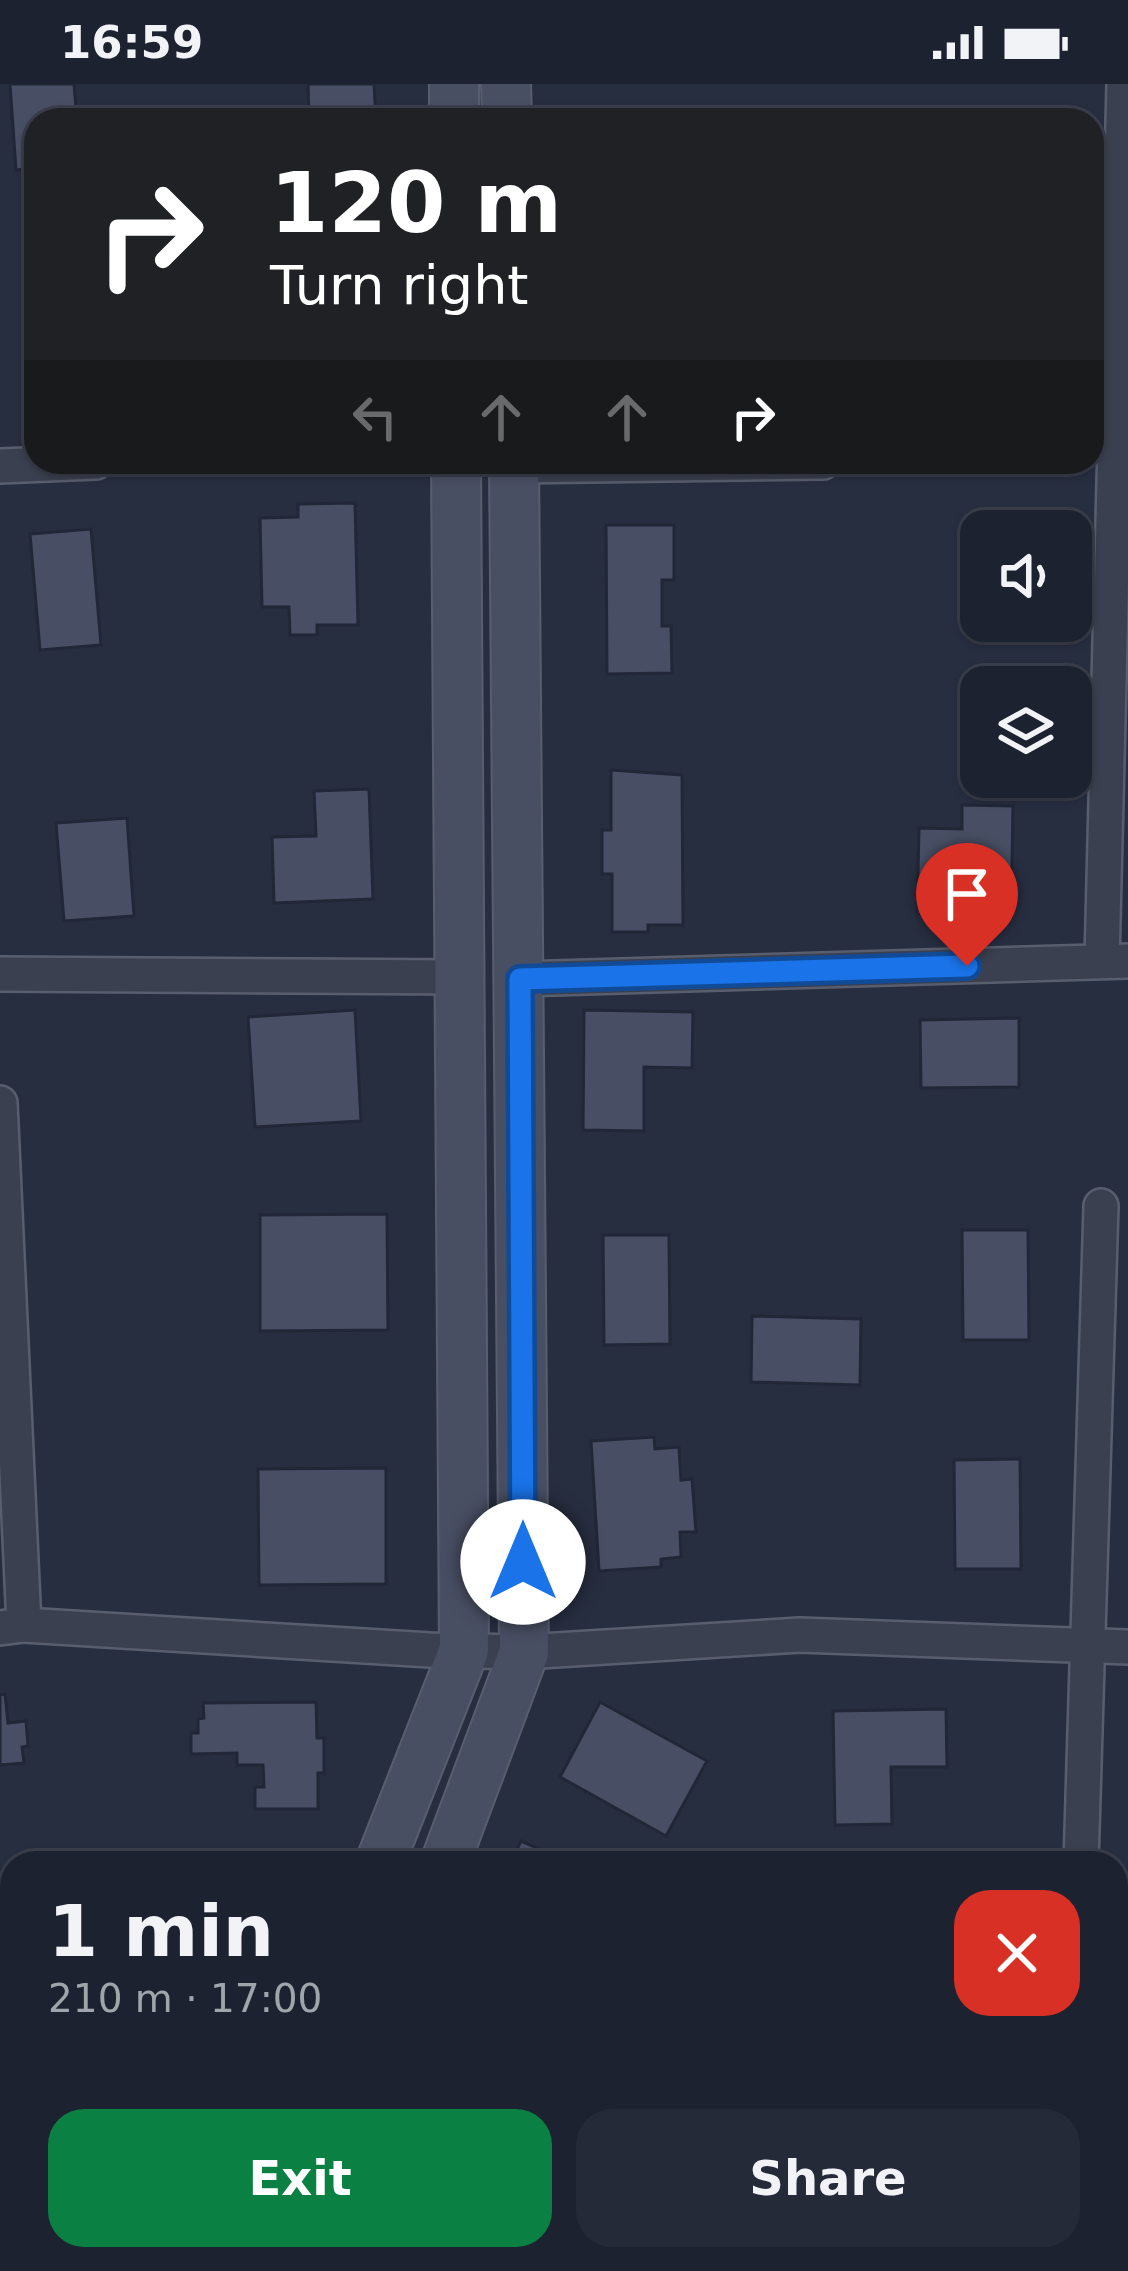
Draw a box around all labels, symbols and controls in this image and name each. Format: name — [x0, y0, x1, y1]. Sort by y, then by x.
text: 16:59 — [60, 16, 203, 69]
text: 120 m — [270, 154, 562, 252]
icon: right — [72, 156, 228, 312]
text: Turn right — [270, 254, 529, 317]
icon: left — [342, 384, 408, 450]
icon: ahead — [468, 384, 534, 450]
icon: ahead — [594, 384, 660, 450]
icon: right — [720, 384, 786, 450]
map controls — [960, 510, 1092, 798]
button: sound — [960, 510, 1092, 642]
button: layers — [960, 666, 1092, 798]
pin — [916, 843, 1018, 966]
icon: arrive — [934, 861, 1000, 927]
position arrow — [460, 1499, 586, 1625]
text: 1 min — [48, 1889, 274, 1973]
button: close — [954, 1890, 1080, 2016]
text: 210 m · 17:00 — [48, 1976, 322, 2021]
button: Exit — [48, 2109, 552, 2247]
button: Share — [576, 2109, 1080, 2247]

